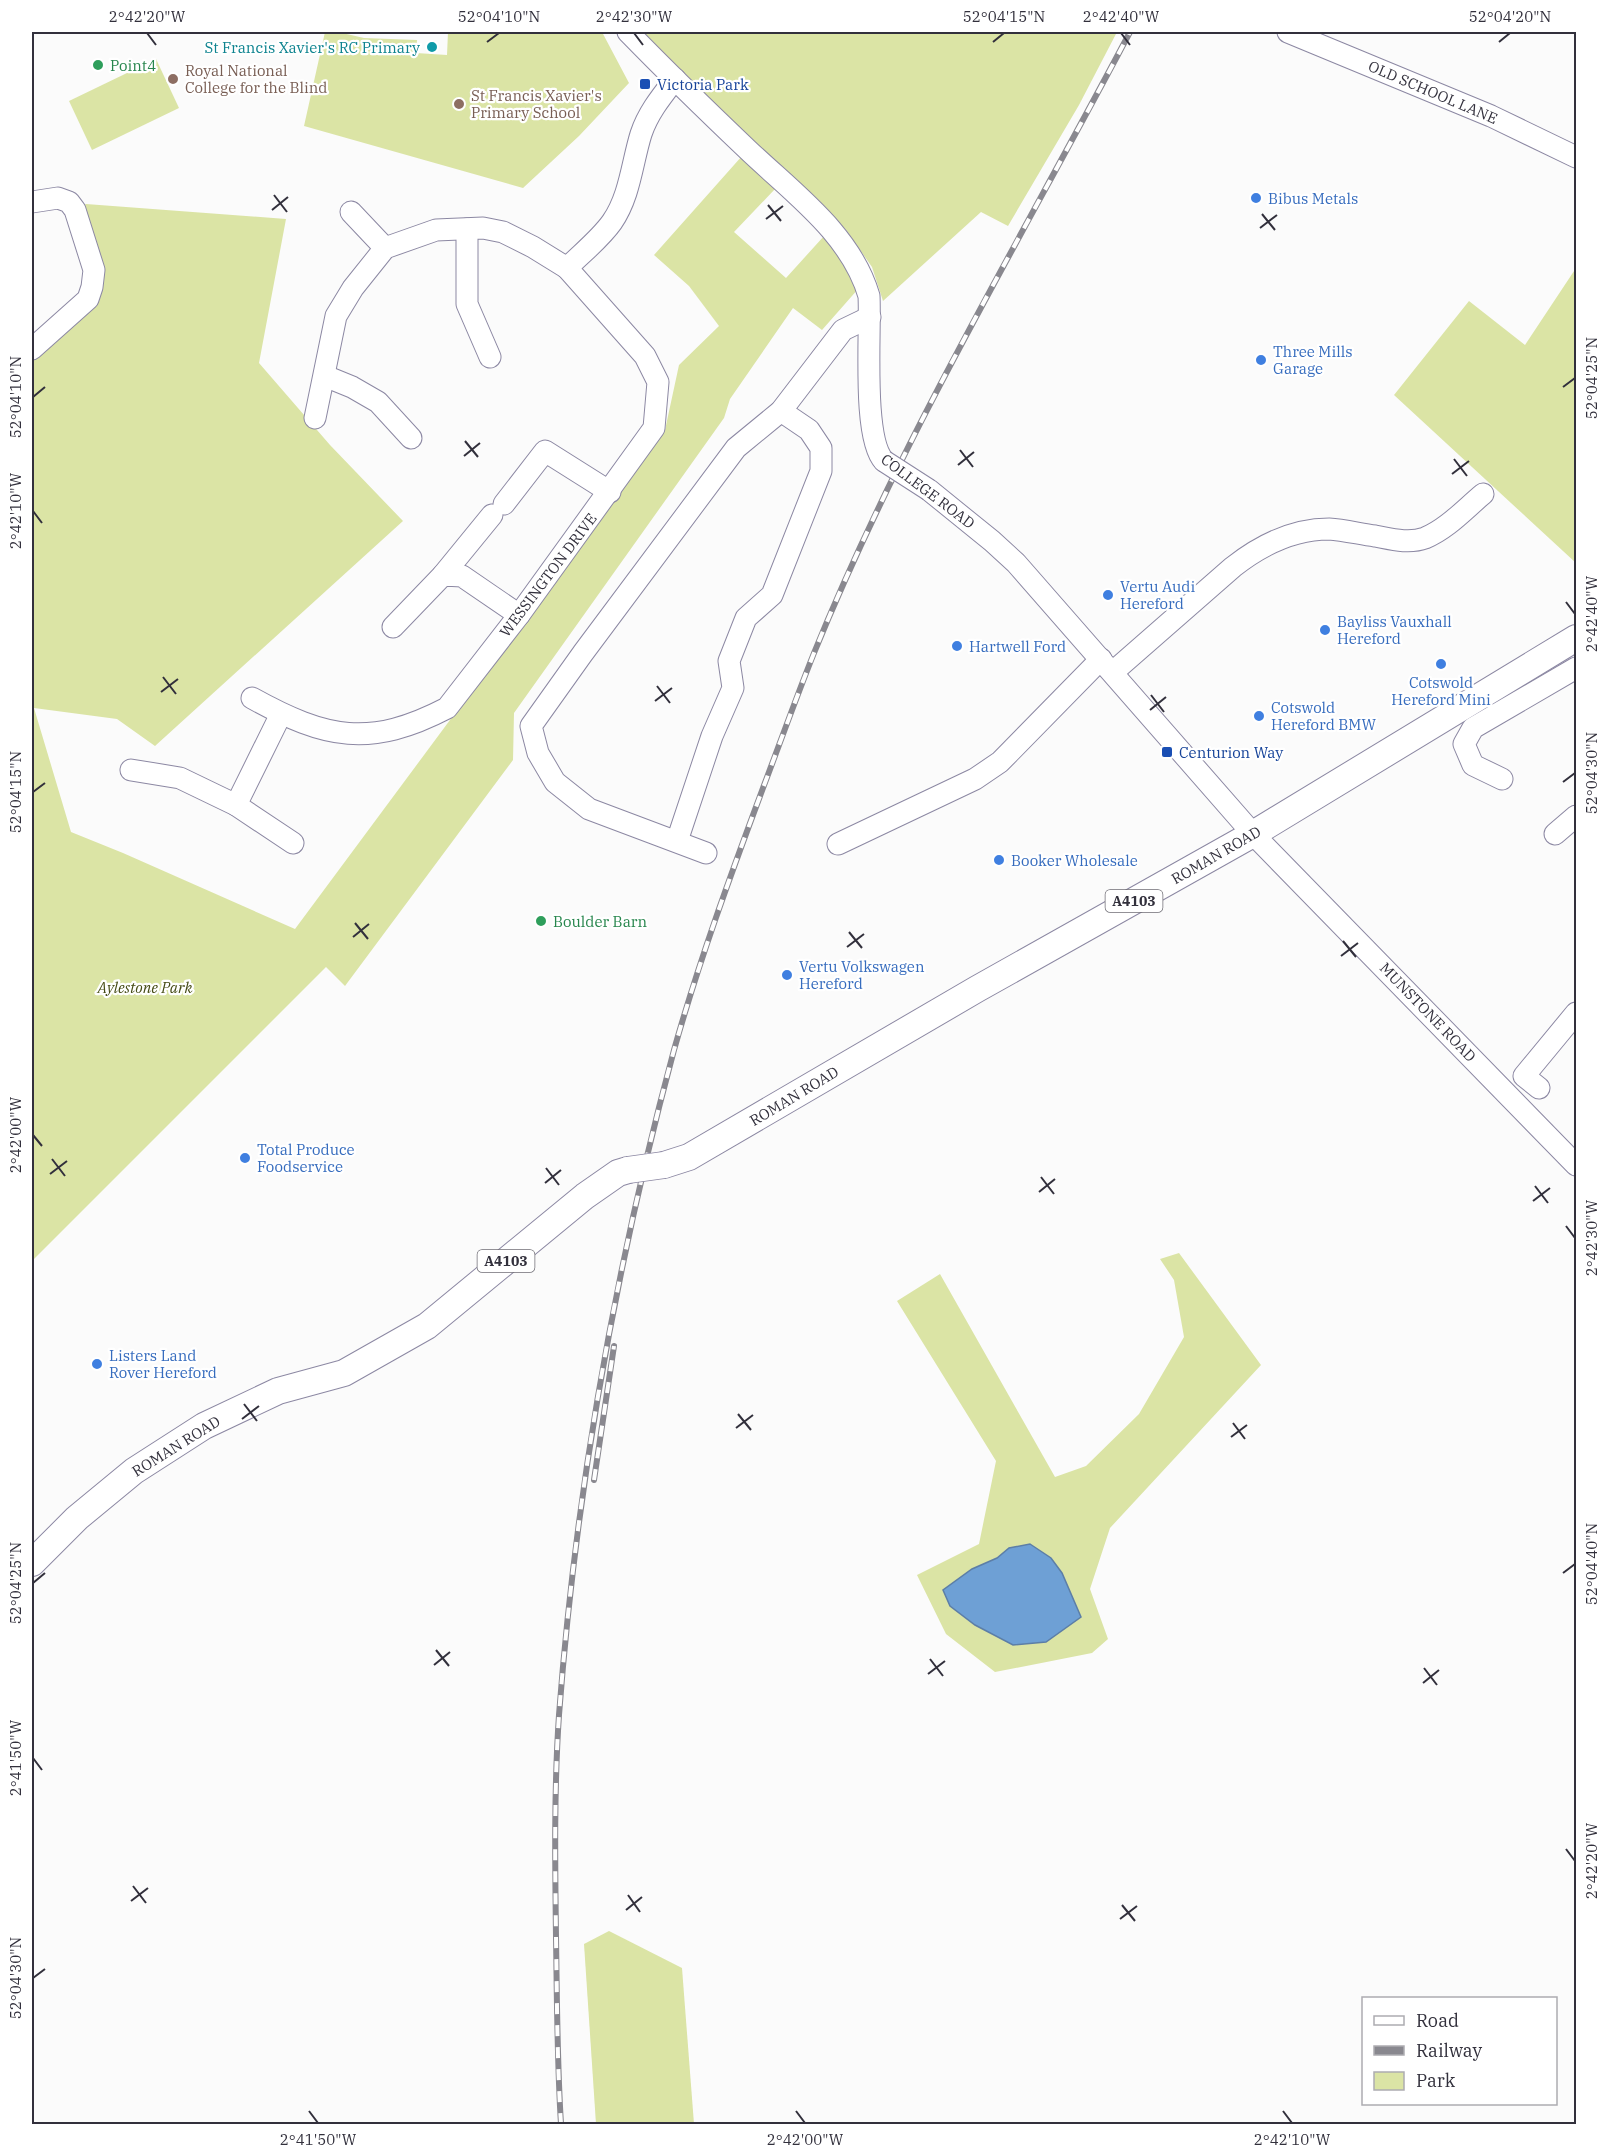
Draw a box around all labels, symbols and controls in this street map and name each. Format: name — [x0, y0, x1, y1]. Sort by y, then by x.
text: 2°42'20"W — [109, 7, 186, 26]
text: 52°04'10"N — [458, 7, 540, 26]
text: 2°42'30"W — [596, 7, 673, 26]
text: 52°04'15"N — [963, 7, 1045, 26]
text: 2°42'40"W — [1083, 7, 1160, 26]
text: 52°04'20"N — [1469, 7, 1551, 26]
place label: St Francis Xavier's RC Primary — [204, 38, 420, 57]
marker: St Francis Xavier's RC Primary — [425, 40, 439, 54]
place label: Point4 — [110, 56, 156, 75]
street label: OLD SCHOOL LANE — [1365, 56, 1501, 128]
marker: Point4 — [91, 58, 105, 72]
place label: Royal National College for the Blind — [185, 61, 327, 97]
marker: Royal National College for the Blind — [166, 72, 180, 86]
place label: Victoria Park — [657, 75, 749, 94]
marker: Victoria Park — [638, 77, 652, 91]
place label: St Francis Xavier's Primary School — [471, 86, 602, 122]
marker: St Francis Xavier's Primary School — [452, 97, 466, 111]
place label: Bibus Metals — [1268, 189, 1358, 208]
marker: Bibus Metals — [1249, 191, 1263, 205]
text: 52°04'25"N — [1582, 337, 1601, 419]
place label: Three Mills Garage — [1273, 342, 1352, 378]
marker: Three Mills Garage — [1254, 353, 1268, 367]
text: 52°04'10"N — [6, 356, 25, 438]
street label: COLLEGE ROAD — [877, 449, 979, 533]
text: 2°42'10"W — [6, 472, 25, 549]
street label: WESSINGTON DRIVE — [495, 509, 601, 641]
text: 2°42'40"W — [1582, 575, 1601, 652]
place label: Vertu Audi Hereford — [1120, 577, 1195, 613]
marker: Vertu Audi Hereford — [1101, 588, 1115, 602]
place label: Bayliss Vauxhall Hereford — [1337, 612, 1452, 648]
marker: Bayliss Vauxhall Hereford — [1318, 623, 1332, 637]
place label: Hartwell Ford — [969, 637, 1066, 656]
marker: Hartwell Ford — [950, 639, 964, 653]
marker: Cotswold Hereford Mini — [1434, 657, 1448, 671]
place label: Cotswold Hereford Mini — [1391, 673, 1491, 709]
place label: Cotswold Hereford BMW — [1271, 698, 1376, 734]
marker: Cotswold Hereford BMW — [1252, 709, 1266, 723]
text: 52°04'30"N — [1582, 732, 1601, 814]
place label: Centurion Way — [1179, 743, 1283, 762]
marker: Centurion Way — [1160, 745, 1174, 759]
text: 52°04'15"N — [6, 751, 25, 833]
street label: ROMAN ROAD — [1168, 822, 1264, 888]
place label: Booker Wholesale — [1011, 851, 1138, 870]
marker: Booker Wholesale — [992, 853, 1006, 867]
road number: A4103 — [1106, 890, 1162, 912]
place label: Boulder Barn — [553, 912, 647, 931]
marker: Boulder Barn — [534, 914, 548, 928]
place label: Vertu Volkswagen Hereford — [799, 957, 925, 993]
street label: MUNSTONE ROAD — [1376, 958, 1480, 1066]
marker: Vertu Volkswagen Hereford — [780, 968, 794, 982]
park label: Aylestone Park — [97, 978, 192, 997]
street label: ROMAN ROAD — [746, 1062, 842, 1130]
text: 2°42'00"W — [6, 1096, 25, 1173]
place label: Total Produce Foodservice — [257, 1140, 355, 1176]
marker: Total Produce Foodservice — [238, 1151, 252, 1165]
text: 2°42'30"W — [1582, 1199, 1601, 1276]
road number: A4103 — [478, 1250, 534, 1272]
place label: Listers Land Rover Hereford — [109, 1346, 217, 1382]
marker: Listers Land Rover Hereford — [90, 1357, 104, 1371]
street label: ROMAN ROAD — [128, 1411, 224, 1481]
text: 52°04'40"N — [1582, 1523, 1601, 1605]
text: 52°04'25"N — [6, 1542, 25, 1624]
text: 2°41'50"W — [6, 1719, 25, 1796]
text: 2°42'20"W — [1582, 1822, 1601, 1899]
text: 52°04'30"N — [6, 1937, 25, 2019]
legend — [1362, 1997, 1557, 2105]
text: Road — [1416, 2009, 1459, 2032]
text: Railway — [1416, 2039, 1482, 2062]
text: Park — [1416, 2069, 1456, 2092]
text: 2°41'50"W — [280, 2130, 357, 2149]
text: 2°42'00"W — [767, 2130, 844, 2149]
text: 2°42'10"W — [1254, 2130, 1331, 2149]

